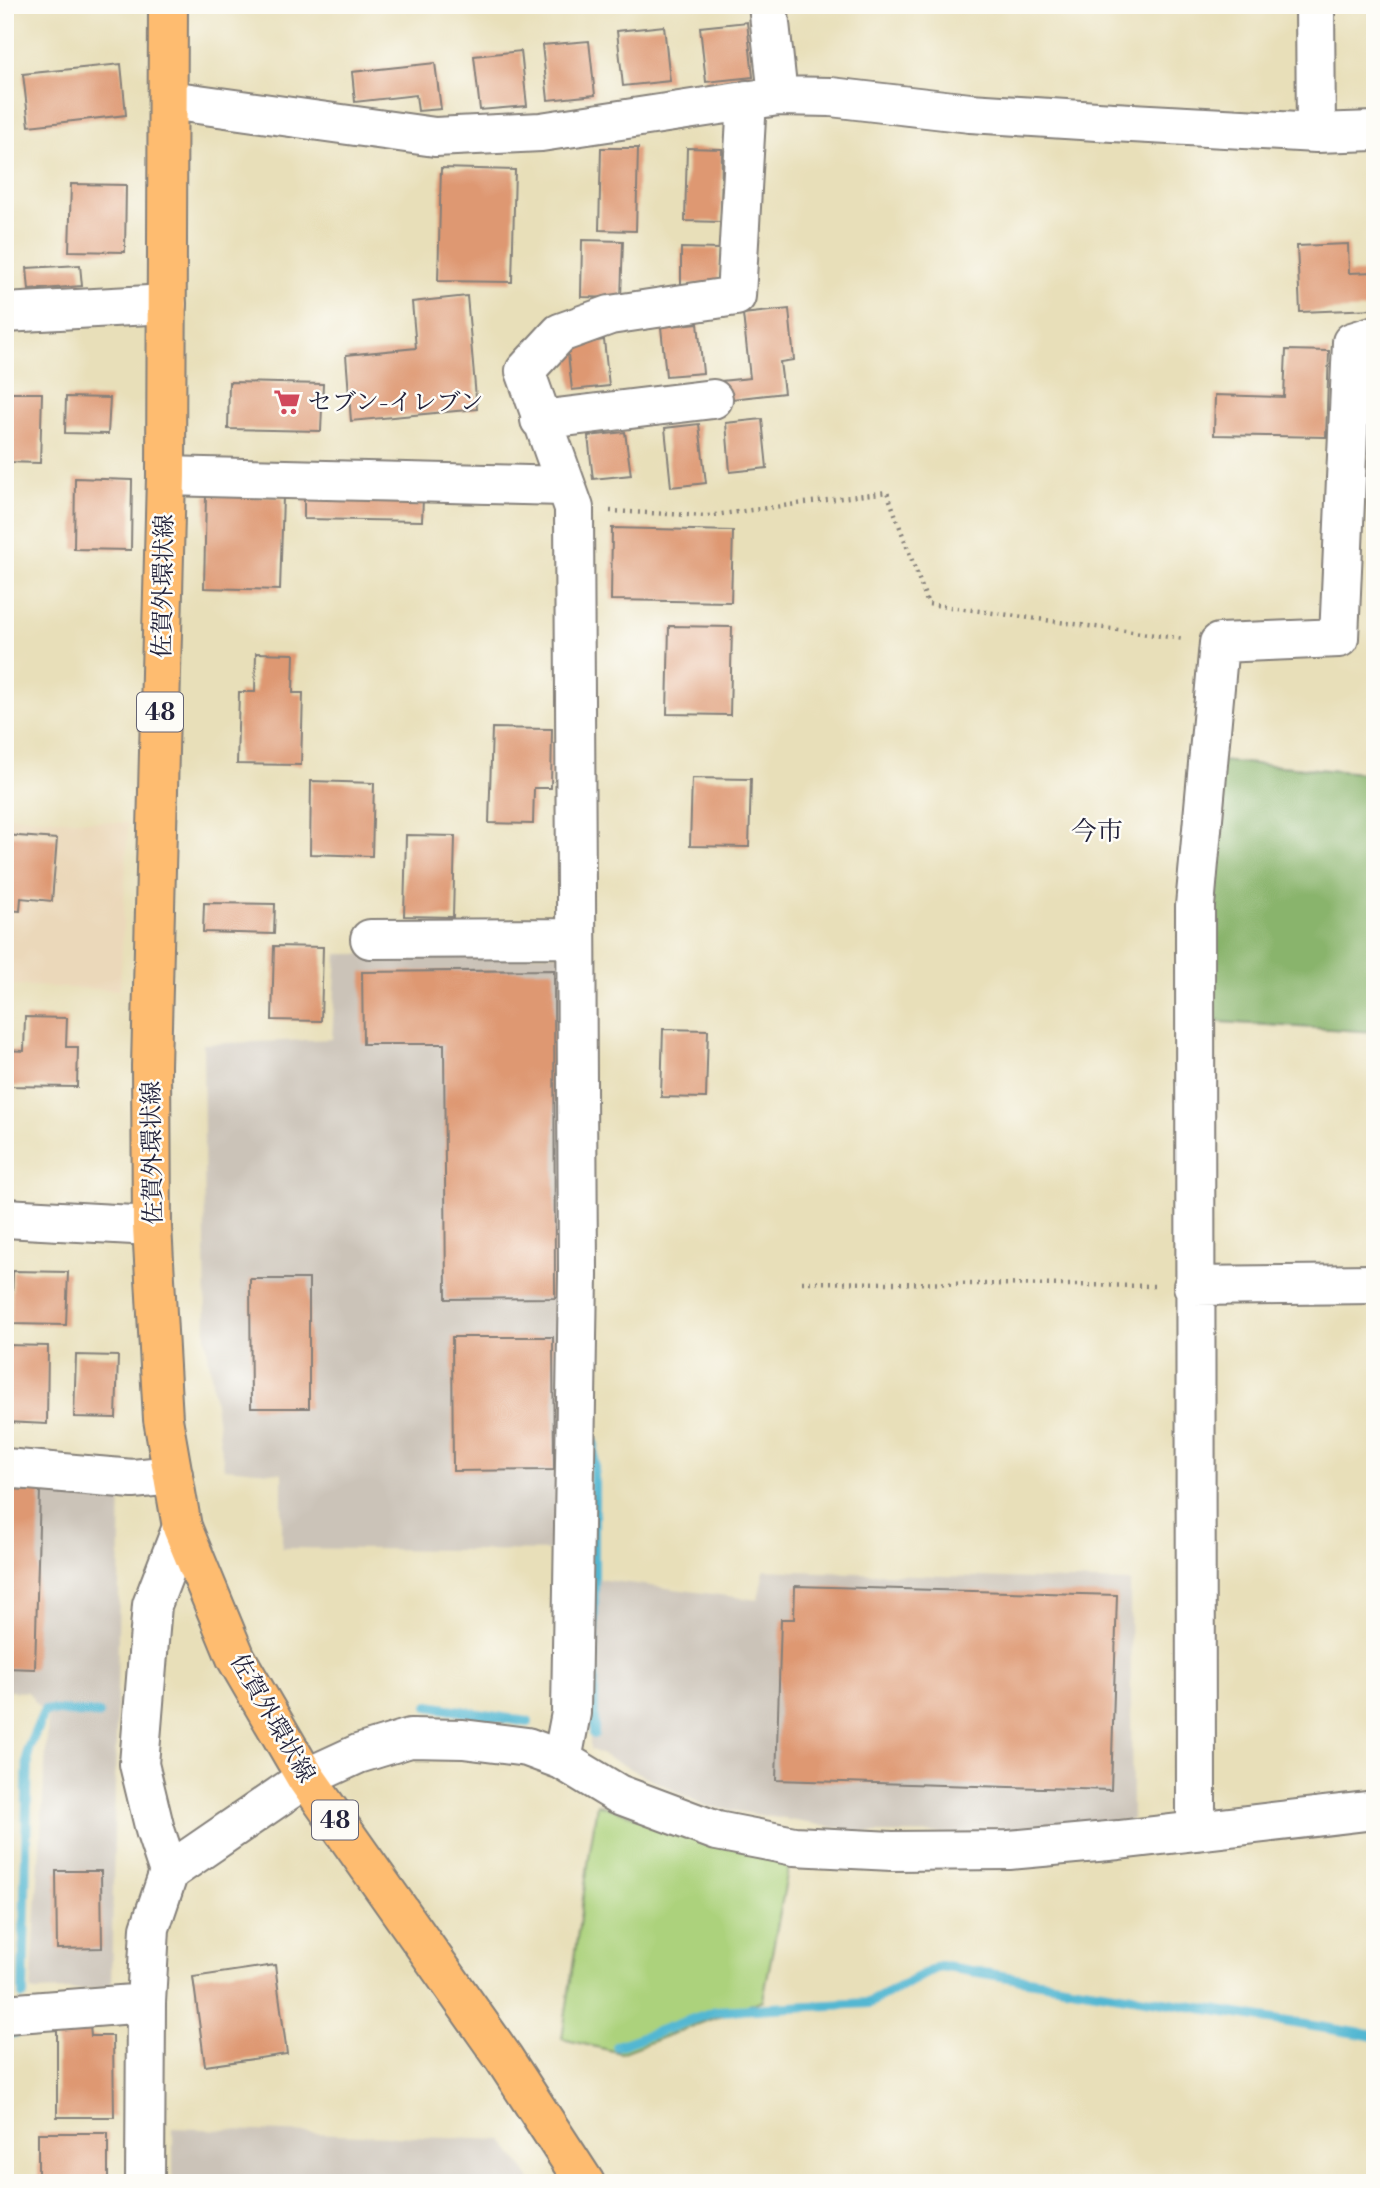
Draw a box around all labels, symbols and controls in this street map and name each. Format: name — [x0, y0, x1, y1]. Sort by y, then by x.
supermarket icon: セブン-イレブン — [272, 387, 302, 417]
place label: セブン-イレブン — [308, 388, 484, 418]
street label: 佐賀外環状線 — [148, 514, 180, 658]
road number: 48 — [137, 692, 183, 732]
district label: 今市 — [1071, 816, 1123, 848]
street label: 佐賀外環状線 — [137, 1081, 169, 1225]
street label: 佐賀外環状線 — [223, 1649, 321, 1788]
road number: 48 — [312, 1800, 358, 1840]

